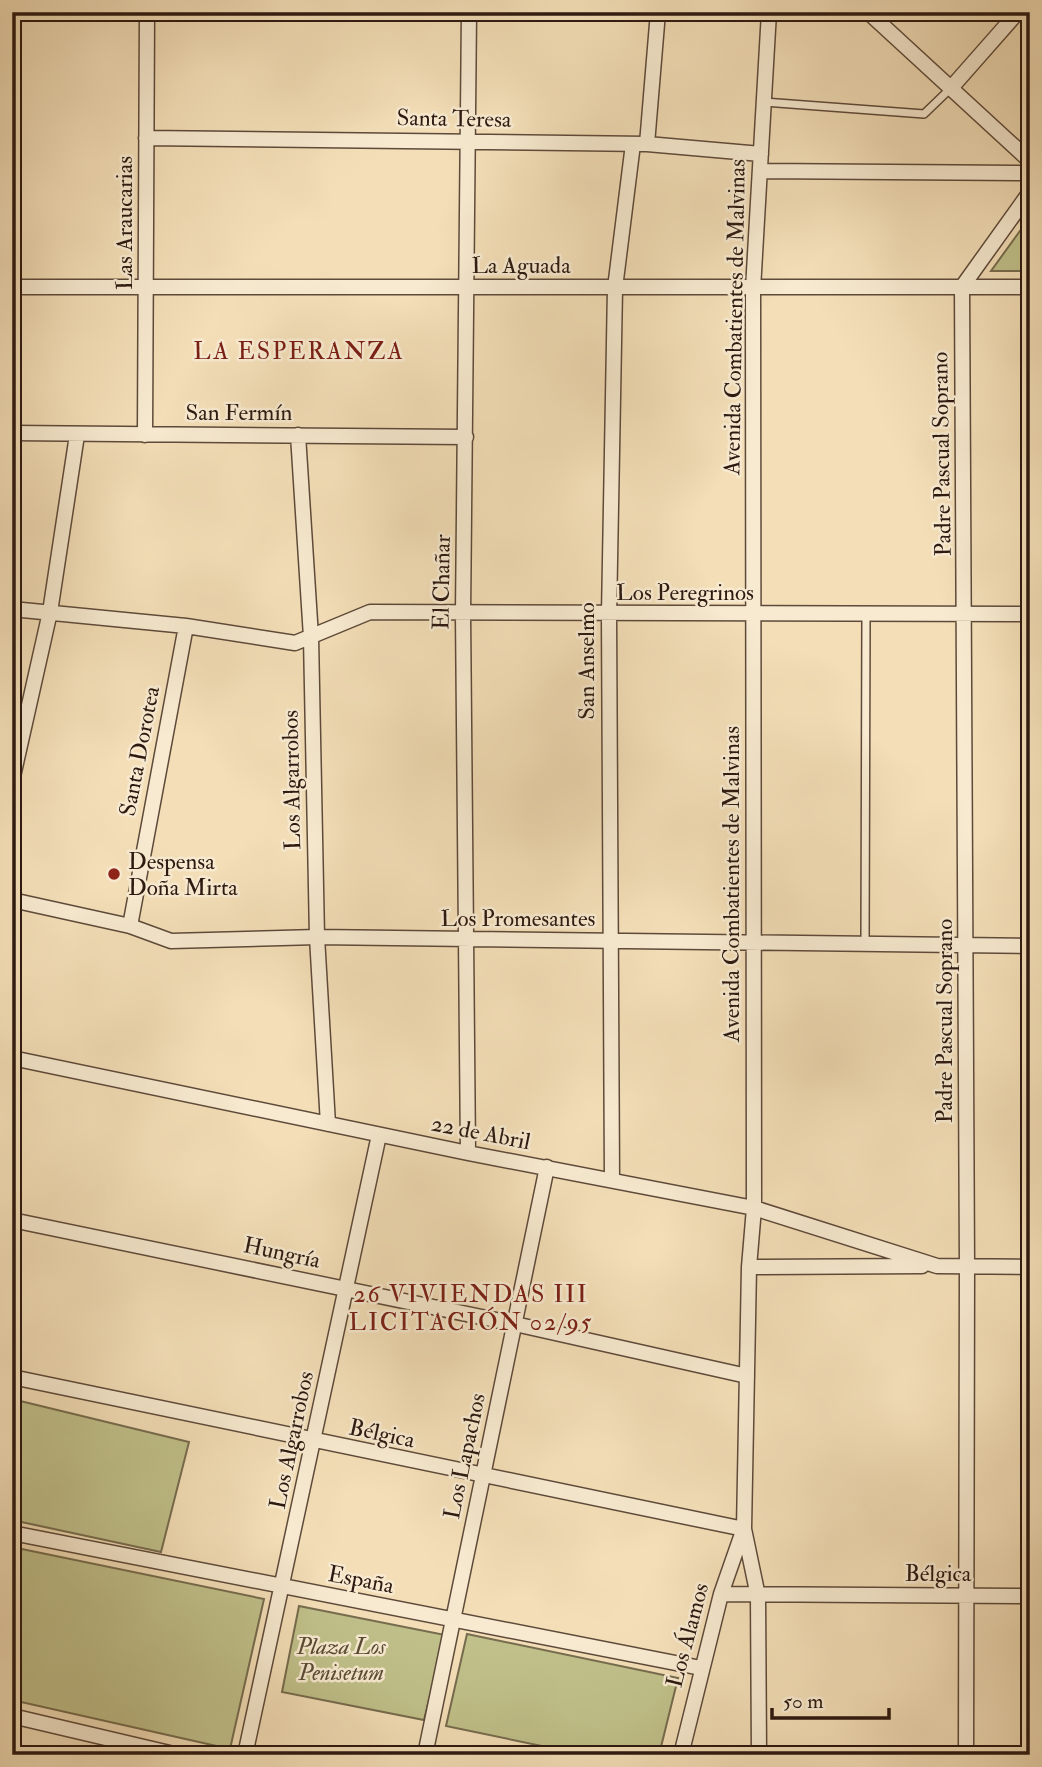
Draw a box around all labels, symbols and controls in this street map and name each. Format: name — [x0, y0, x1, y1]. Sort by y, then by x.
street label: Santa Teresa — [396, 103, 512, 134]
street label: Las Araucarias — [110, 156, 139, 290]
street label: Avenida Combatientes de Malvinas — [717, 159, 752, 476]
street label: La Aguada — [471, 251, 571, 280]
district label: LA ESPERANZA — [193, 336, 405, 367]
street label: Padre Pascual Soprano — [925, 351, 959, 557]
street label: San Fermín — [186, 398, 293, 427]
street label: El Chañar — [426, 534, 457, 630]
street label: Los Peregrinos — [616, 578, 754, 607]
street label: San Anselmo — [572, 602, 601, 720]
street label: Santa Dorotea — [113, 683, 166, 818]
street label: Los Algarrobos — [276, 710, 307, 850]
street label: Avenida Combatientes de Malvinas — [717, 726, 746, 1043]
place label: Despensa Doña Mirta — [128, 847, 238, 902]
marker: Despensa Doña Mirta — [106, 866, 122, 882]
street label: Los Promesantes — [441, 904, 596, 933]
street label: Padre Pascual Soprano — [930, 919, 960, 1123]
street label: 22 de Abril — [429, 1109, 533, 1156]
street label: Hungría — [241, 1230, 324, 1275]
district label: 26 VIVIENDAS III LICITACIÓN 02/95 — [349, 1279, 593, 1338]
street label: Los Algarrobos — [263, 1368, 320, 1512]
street label: Los Lapachos — [437, 1390, 493, 1522]
street label: Bélgica — [346, 1412, 418, 1455]
street label: España — [325, 1559, 397, 1601]
street label: Bélgica — [905, 1559, 972, 1588]
street label: Los Álamos — [660, 1579, 715, 1691]
park label: Plaza Los Penisetum — [295, 1632, 386, 1687]
scale bar — [772, 1676, 890, 1720]
text: 50 m — [783, 1688, 824, 1715]

